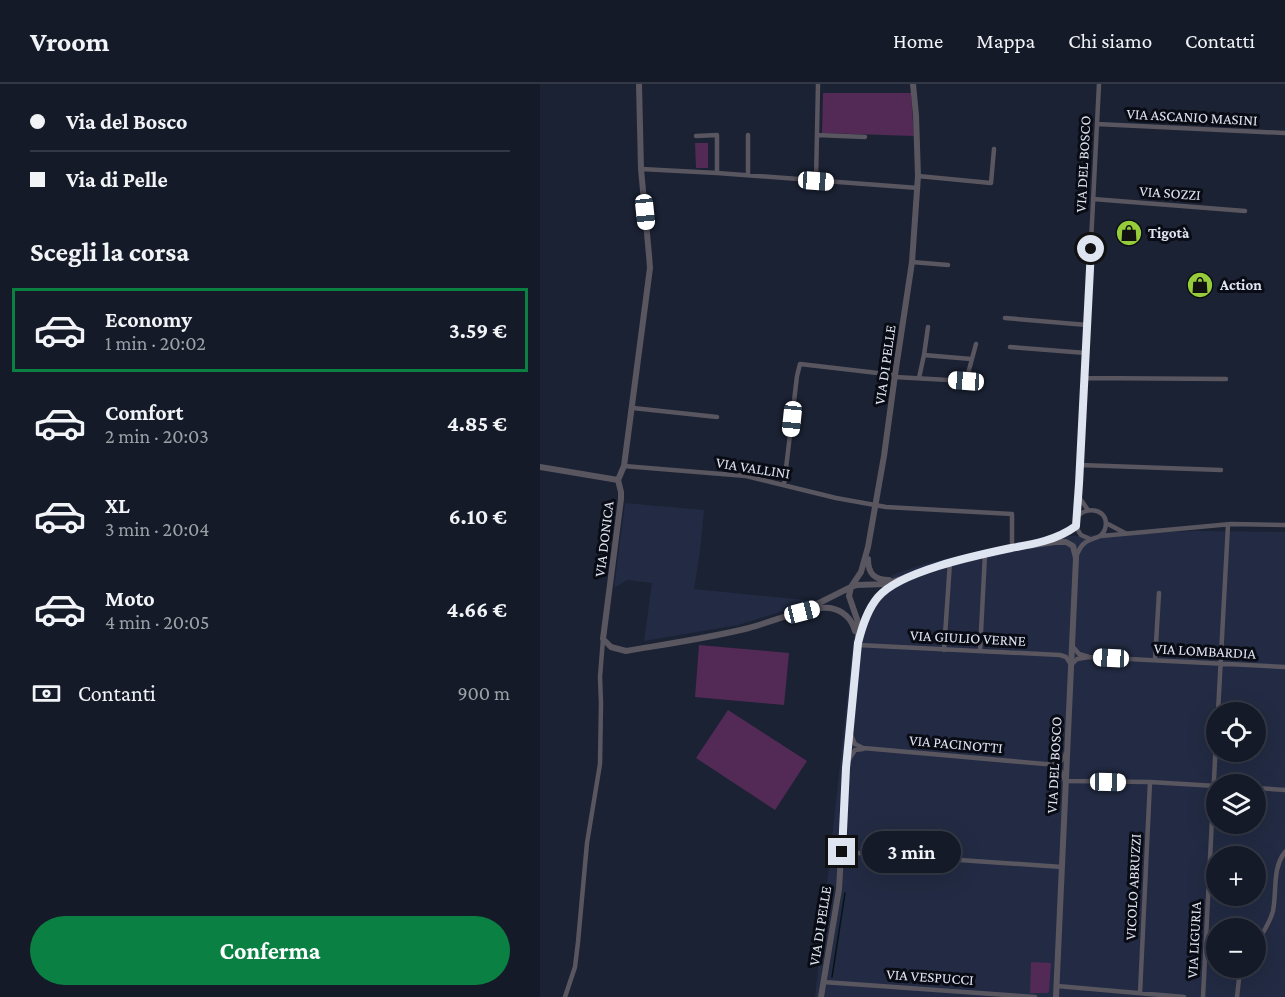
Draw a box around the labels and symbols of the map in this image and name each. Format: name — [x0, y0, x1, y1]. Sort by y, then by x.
street label: VIA ASCANIO MASINI — [1126, 106, 1258, 128]
street label: VIA DEL BOSCO — [1072, 115, 1094, 213]
car — [797, 171, 835, 191]
street label: VIA SOZZI — [1139, 183, 1201, 203]
car — [634, 193, 656, 231]
shop icon: Tigotà — [1114, 218, 1144, 248]
place label: Tigotà — [1148, 225, 1190, 241]
route start — [1077, 235, 1104, 262]
shop icon: Action — [1185, 270, 1215, 300]
place label: Action — [1219, 277, 1262, 293]
street label: VIA DI PELLE — [871, 324, 899, 406]
car — [947, 371, 985, 391]
car — [781, 400, 803, 438]
street label: VIA VALLINI — [715, 454, 791, 482]
street label: VIA DONICA — [591, 500, 617, 578]
car — [782, 599, 822, 625]
street label: VIA GIULIO VERNE — [910, 627, 1026, 649]
street label: VIA LOMBARDIA — [1153, 640, 1257, 662]
car — [1093, 648, 1129, 668]
street label: VIA DEL BOSCO — [1043, 716, 1065, 814]
street label: VIA PACINOTTI — [908, 732, 1004, 756]
car — [1090, 773, 1126, 791]
callout: 3 min — [863, 831, 962, 873]
street label: VICOLO ABRUZZI — [1122, 833, 1144, 941]
route end — [828, 838, 855, 865]
street label: VIA DI PELLE — [806, 885, 834, 967]
street label: VIA LIGURIA — [1184, 901, 1204, 979]
street label: VIA VESPUCCI — [886, 966, 974, 988]

